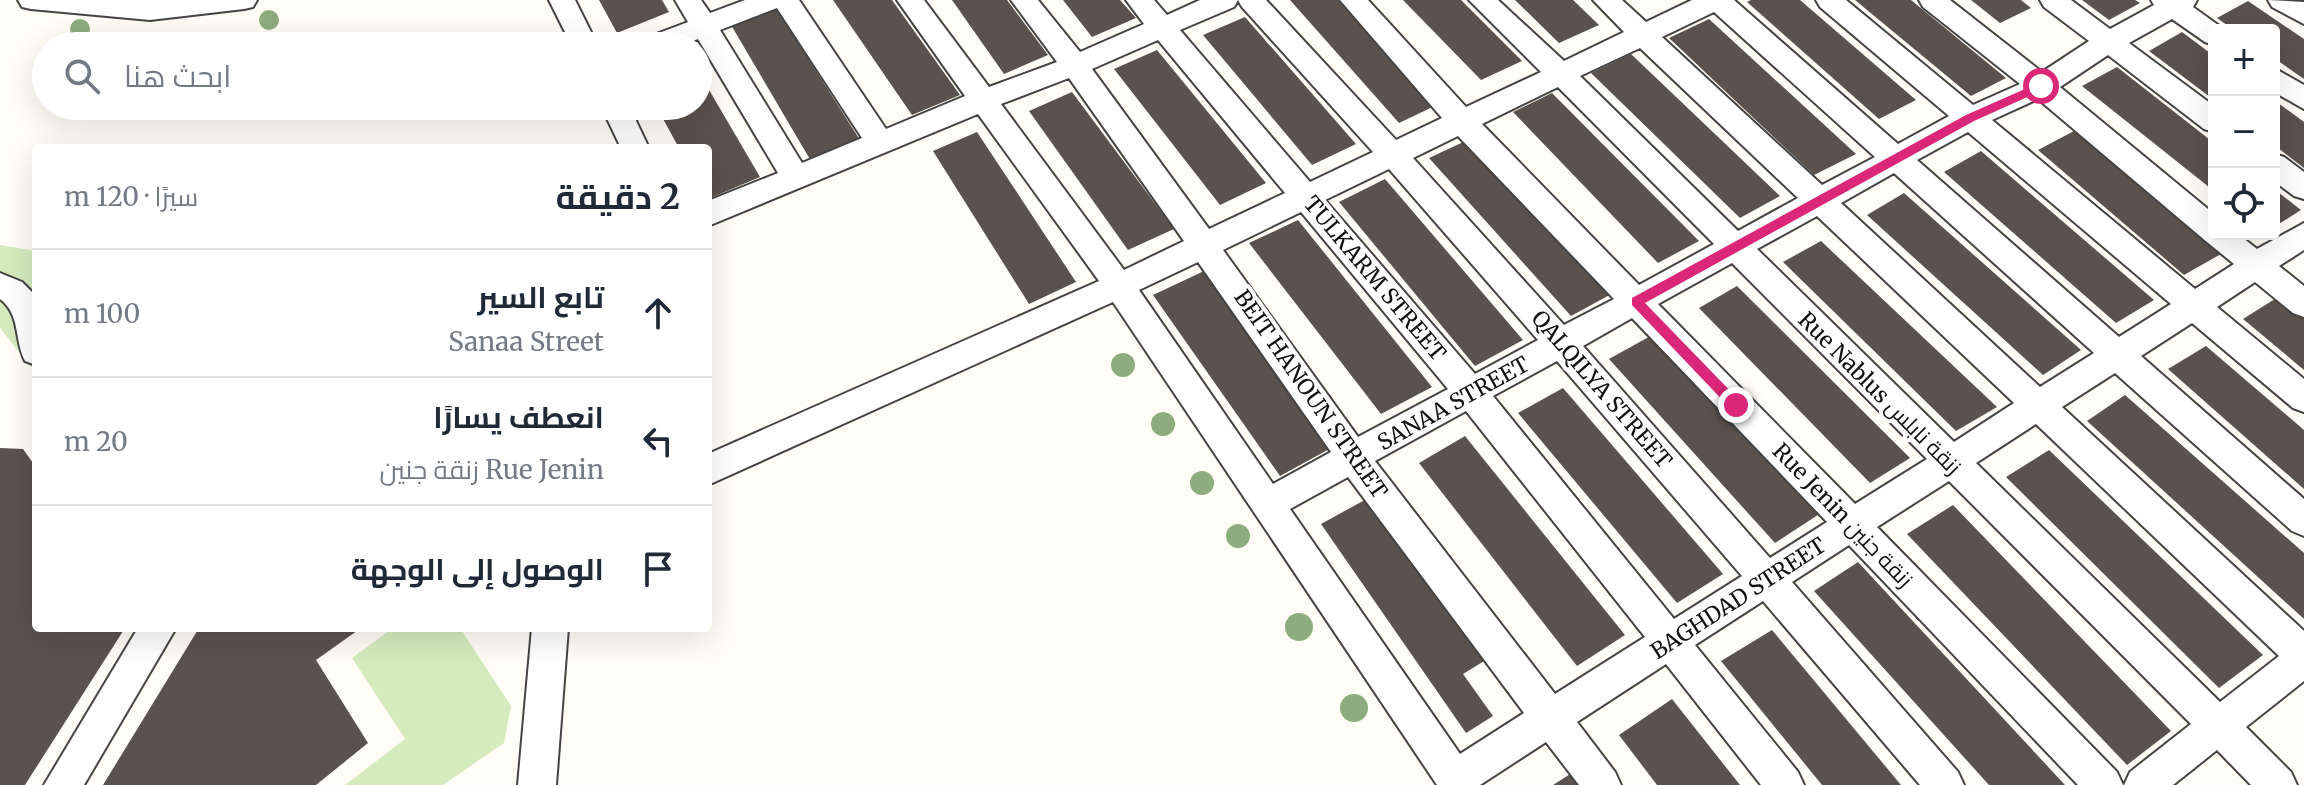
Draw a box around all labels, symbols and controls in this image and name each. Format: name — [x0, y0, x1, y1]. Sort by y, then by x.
map controls — [2208, 24, 2280, 240]
button: + — [2208, 24, 2280, 96]
search box — [32, 32, 712, 120]
icon: search — [60, 54, 104, 98]
text: ابحث هنا — [124, 57, 231, 95]
route start — [2023, 68, 2059, 104]
button: − — [2208, 96, 2280, 168]
button: locate — [2208, 168, 2280, 240]
text: 2 دقيقة — [556, 176, 680, 218]
text: سيرًا · 120 m — [64, 180, 198, 213]
street label: TULKARM STREET — [1298, 190, 1452, 366]
text: تابع السير — [478, 278, 604, 316]
street label: BEIT HANOUN STREET — [1228, 284, 1394, 504]
icon: ahead — [636, 291, 680, 335]
text: 100 m — [64, 297, 140, 330]
street label: QALQILYA STREET — [1526, 304, 1678, 474]
street label: Rue Nablus زنقة نابلس — [1793, 306, 1967, 480]
text: Sanaa Street — [448, 325, 604, 358]
street label: SANAA STREET — [1372, 350, 1534, 456]
route end — [1718, 387, 1754, 423]
text: انعطف يسارًا — [433, 398, 604, 436]
icon: left — [636, 419, 680, 463]
text: 20 m — [64, 425, 128, 458]
street label: Rue Jenin زنقة جنين — [1767, 437, 1919, 593]
text: Rue Jenin زنقة جنين — [379, 453, 604, 486]
street label: BAGHDAD STREET — [1645, 531, 1831, 665]
icon: arrive — [636, 547, 680, 591]
text: الوصول إلى الوجهة — [351, 550, 604, 588]

